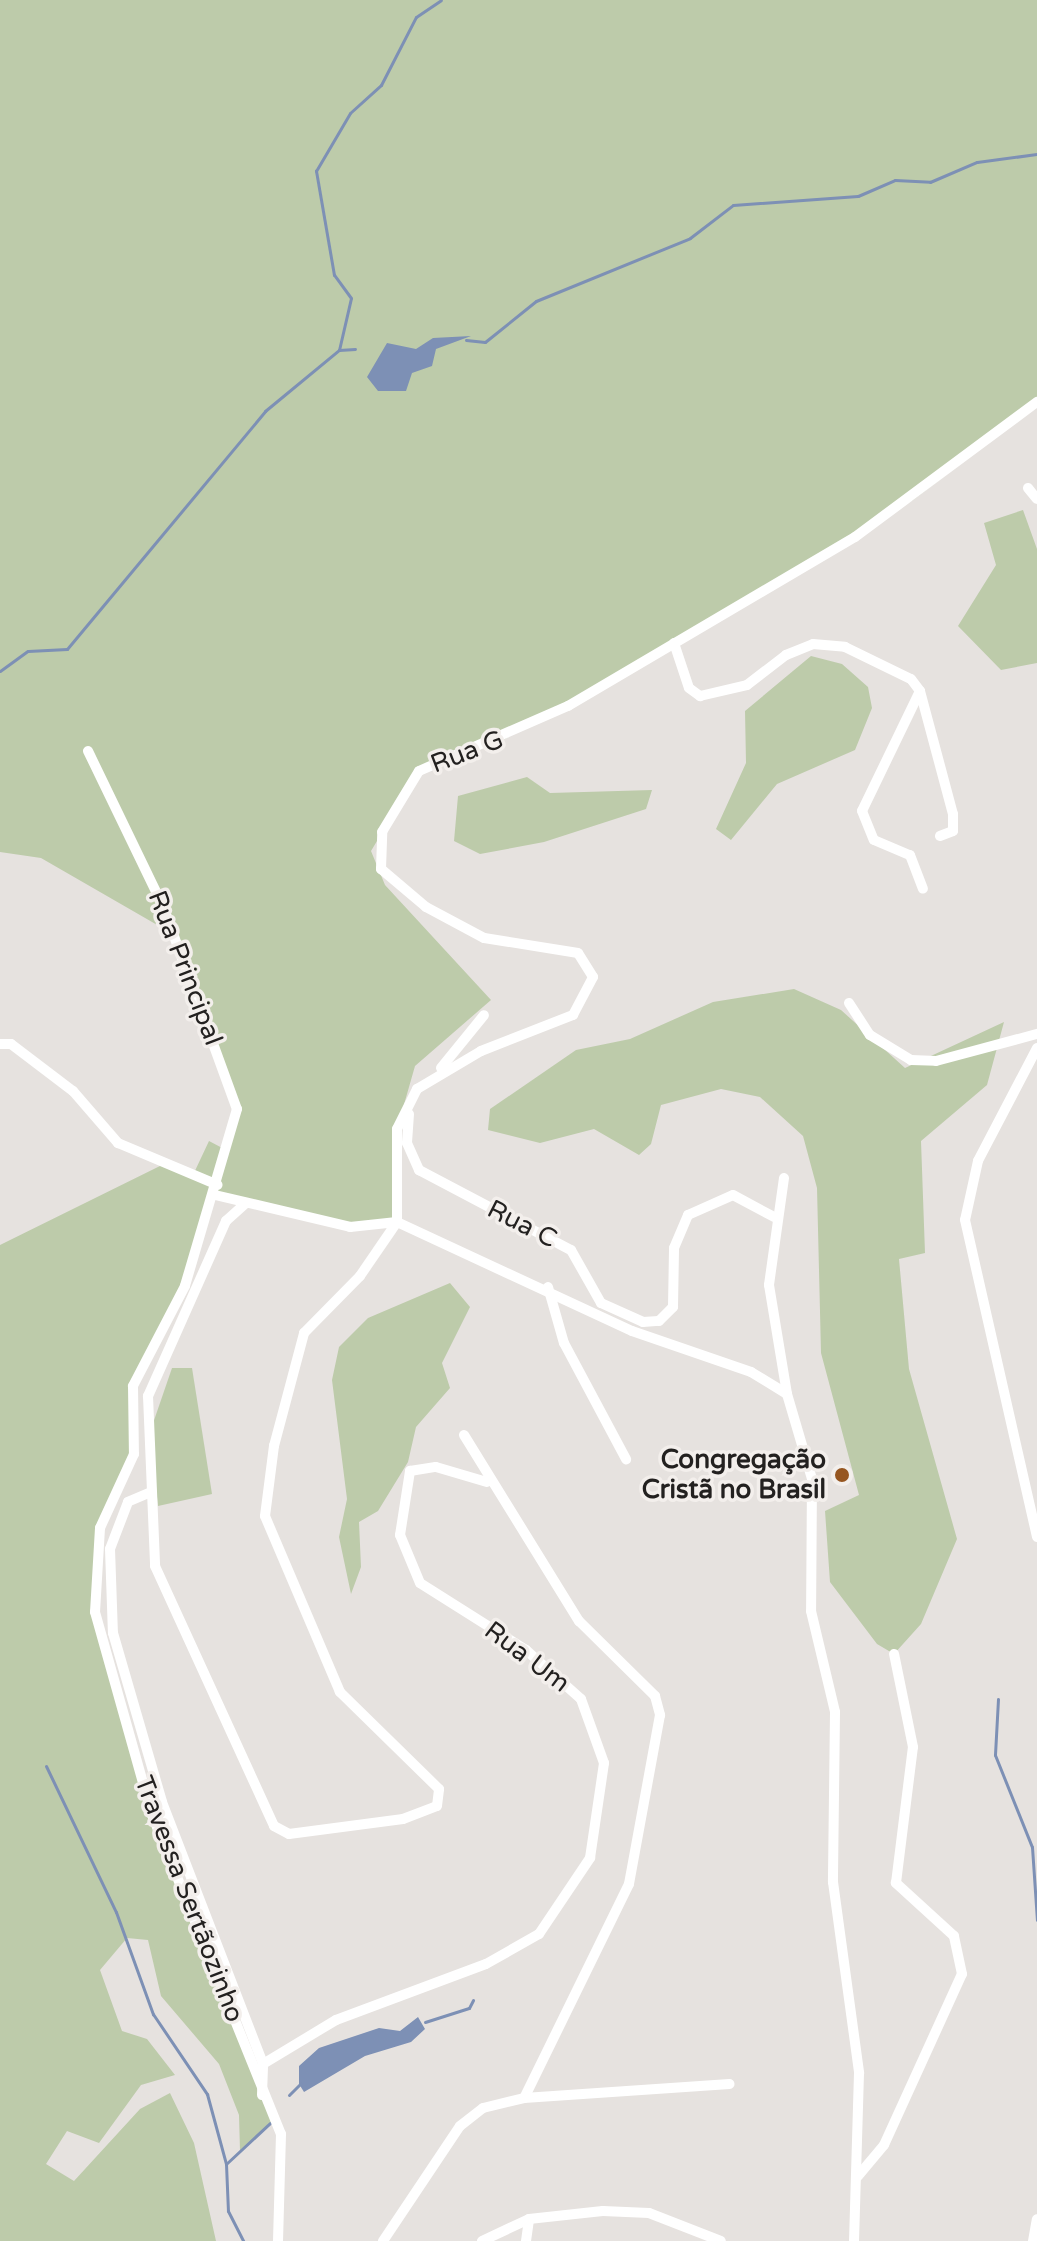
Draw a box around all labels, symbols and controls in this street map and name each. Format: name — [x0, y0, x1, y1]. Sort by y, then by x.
street label: Rua G — [426, 724, 508, 780]
street label: Rua Principal — [141, 886, 229, 1050]
street label: Rua C — [482, 1193, 562, 1255]
place label: Congregação Cristã no Brasil — [642, 1444, 826, 1506]
marker: Congregação Cristã no Brasil — [833, 1466, 851, 1484]
street label: Rua Um — [478, 1615, 576, 1699]
street label: Travessa Sertãozinho — [128, 1771, 250, 2027]

